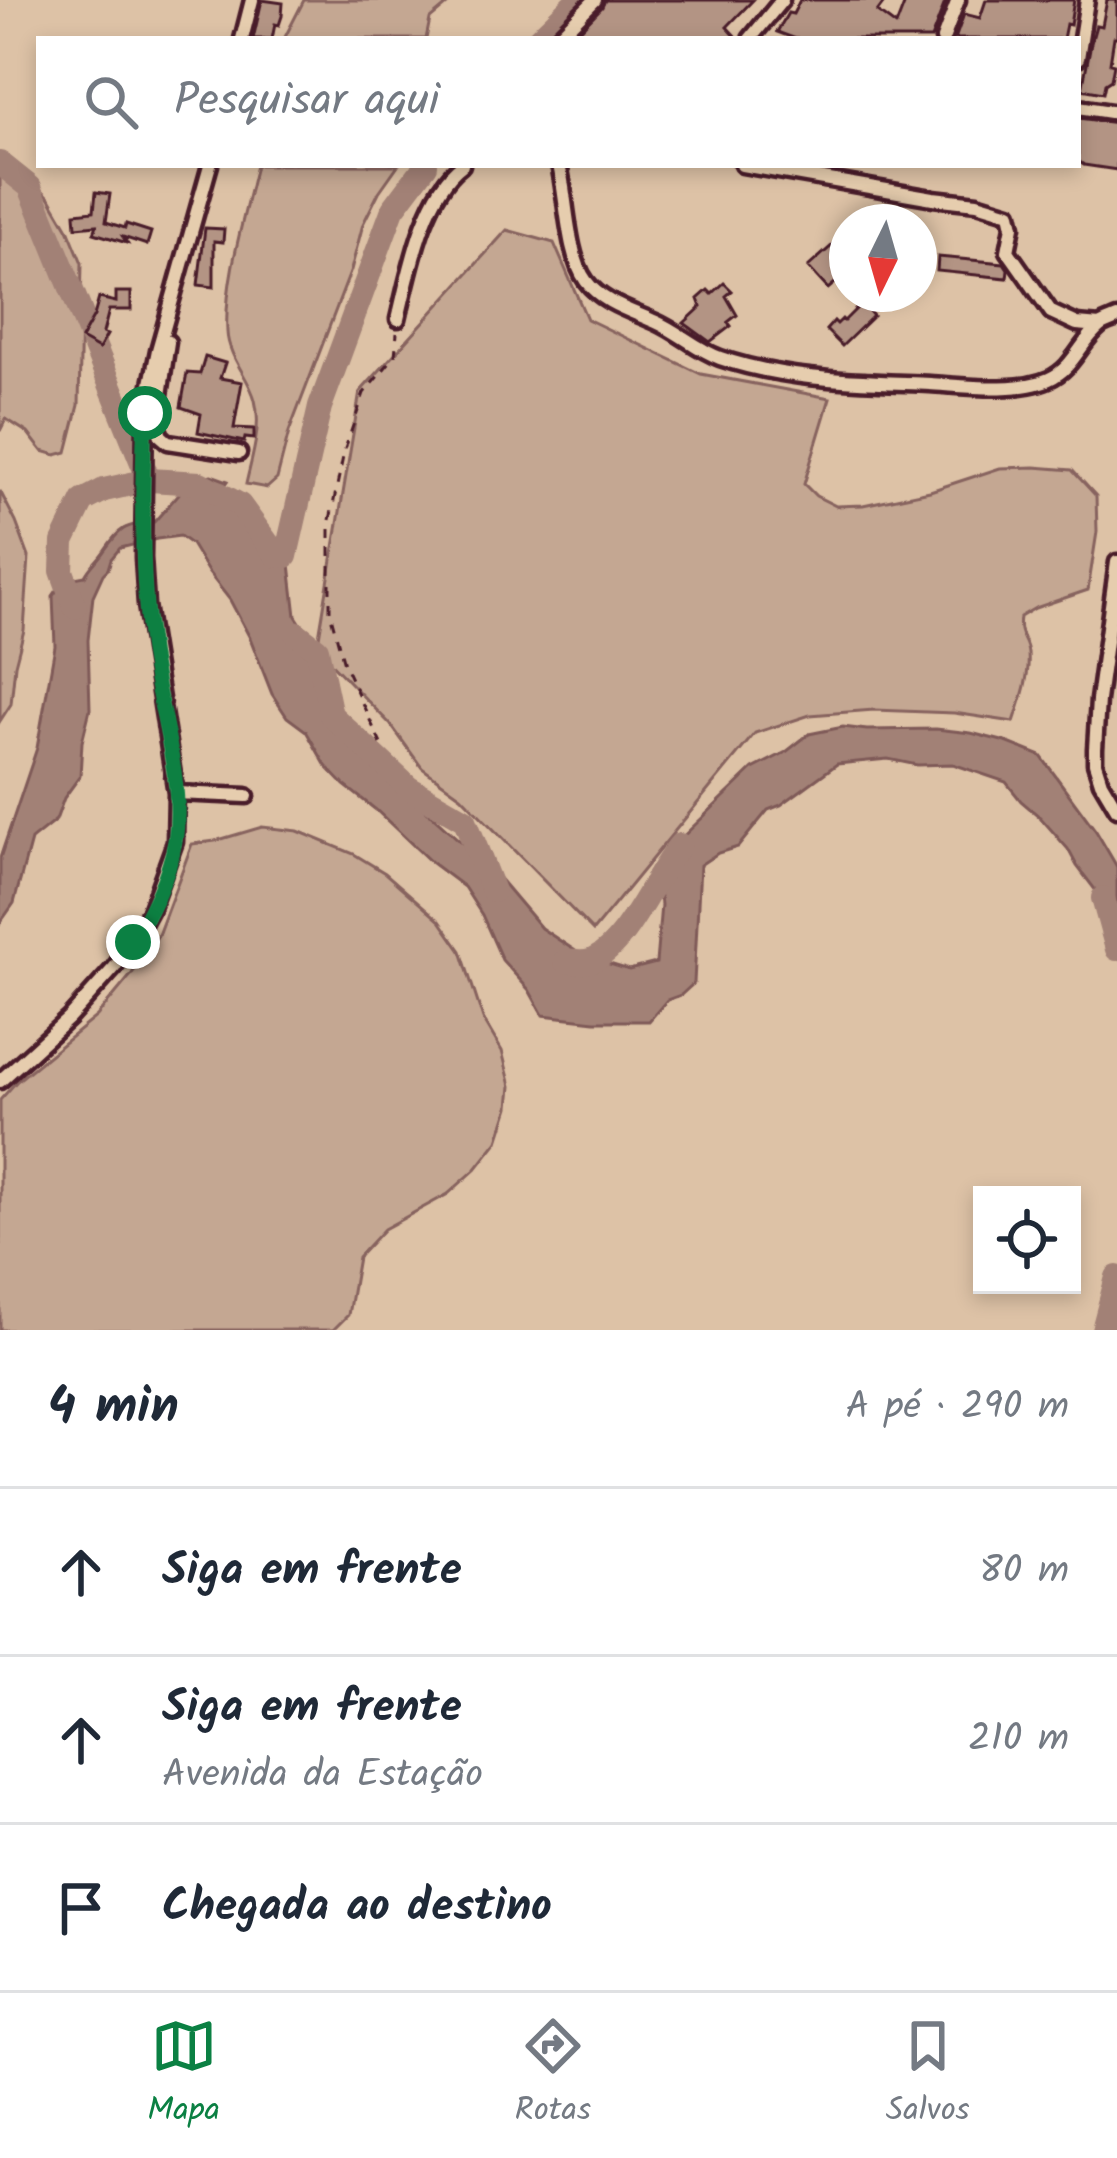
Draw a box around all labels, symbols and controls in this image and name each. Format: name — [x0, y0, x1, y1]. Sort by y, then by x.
search box — [36, 36, 1081, 168]
text: Pesquisar aqui — [174, 66, 440, 138]
icon: search — [78, 69, 144, 135]
north arrow — [829, 204, 937, 312]
route start — [118, 386, 172, 440]
route end — [106, 915, 160, 969]
map controls — [973, 1186, 1081, 1294]
button: locate — [973, 1186, 1081, 1294]
text: 4 min — [48, 1368, 179, 1449]
text: A pé · 290 m — [846, 1377, 1069, 1439]
text: Siga em frente — [162, 1536, 462, 1608]
icon: ahead — [48, 1539, 114, 1605]
text: 80 m — [979, 1541, 1069, 1603]
text: Siga em frente — [162, 1673, 462, 1745]
icon: ahead — [48, 1707, 114, 1773]
text: 210 m — [968, 1709, 1069, 1771]
text: Avenida da Estação — [162, 1745, 483, 1807]
text: Chegada ao destino — [162, 1872, 552, 1944]
icon: arrive — [48, 1875, 114, 1941]
tab: Mapa — [147, 2013, 220, 2138]
tab: Rotas — [515, 2013, 591, 2138]
tab: Salvos — [886, 2013, 970, 2138]

